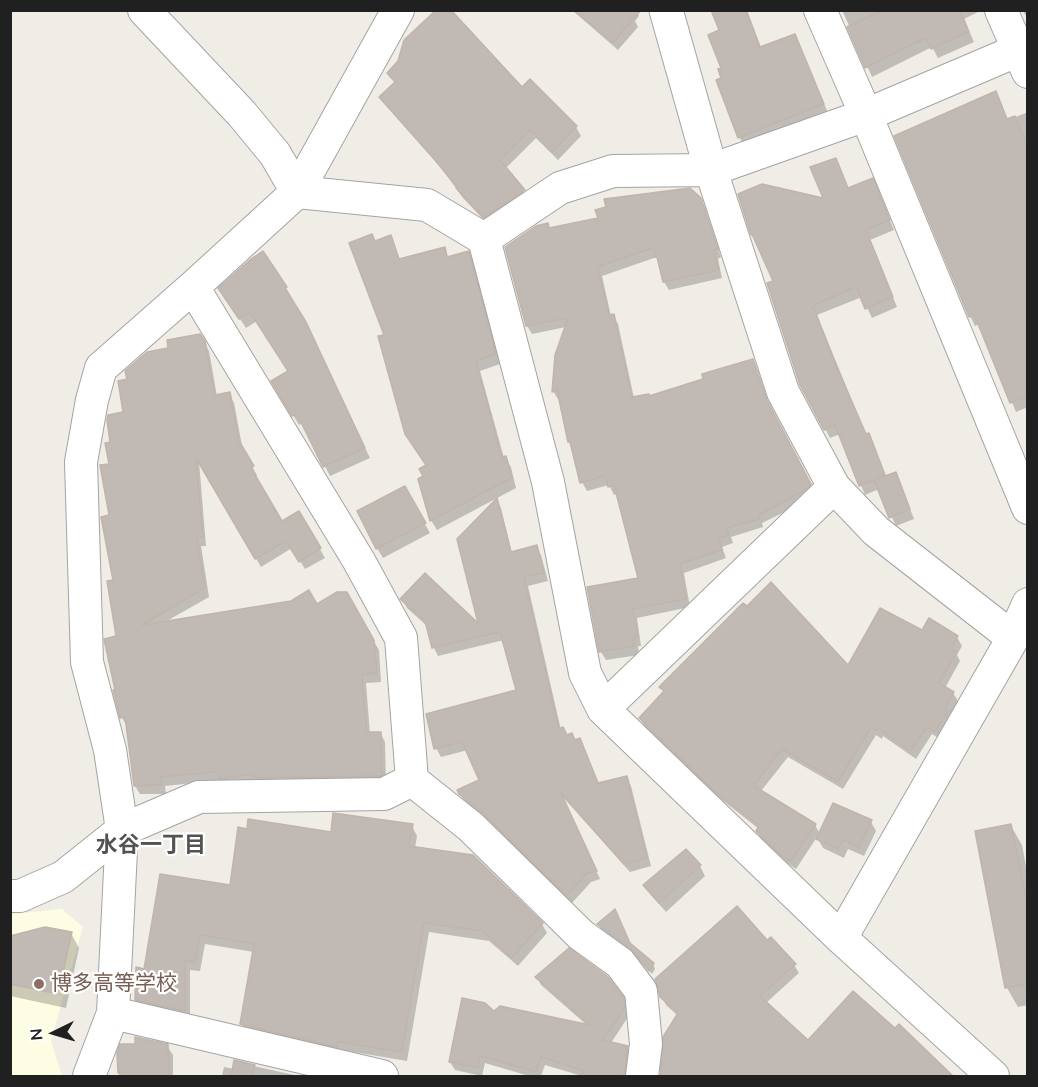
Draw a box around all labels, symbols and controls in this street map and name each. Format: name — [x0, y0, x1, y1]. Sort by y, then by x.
district label: 水谷一丁目 — [96, 832, 206, 858]
place label: 博多高等学校 — [51, 971, 177, 997]
marker: 博多高等学校 — [32, 977, 46, 991]
north arrow — [24, 1003, 84, 1063]
text: N — [26, 1028, 47, 1041]

